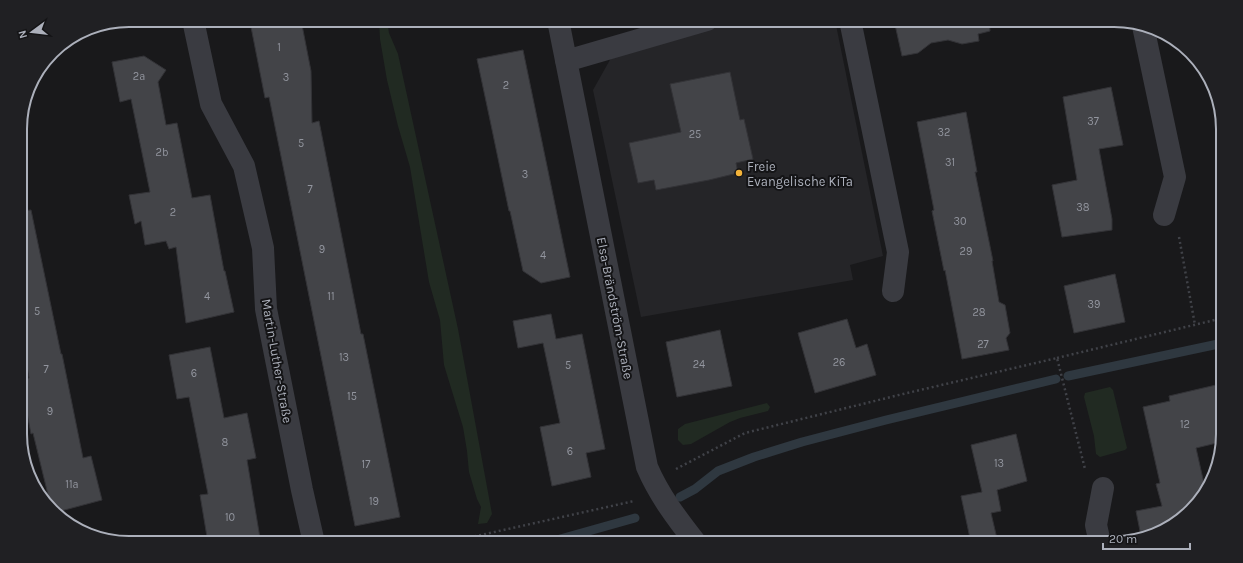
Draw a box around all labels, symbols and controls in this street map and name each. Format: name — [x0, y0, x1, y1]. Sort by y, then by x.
north arrow — [12, 12, 52, 52]
text: N — [16, 29, 30, 40]
house number: 1 — [277, 41, 281, 54]
house number: 2a — [133, 70, 145, 83]
house number: 3 — [283, 71, 289, 84]
house number: 2 — [503, 79, 509, 92]
house number: 37 — [1087, 115, 1099, 128]
house number: 32 — [938, 126, 950, 139]
house number: 25 — [689, 128, 701, 141]
house number: 5 — [298, 137, 304, 150]
house number: 2b — [156, 146, 168, 159]
house number: 31 — [945, 156, 955, 169]
place label: Freie Evangelische KiTa — [747, 159, 853, 189]
house number: 3 — [522, 168, 528, 181]
marker: Freie Evangelische KiTa — [734, 168, 744, 178]
house number: 7 — [307, 183, 313, 196]
house number: 38 — [1076, 201, 1090, 214]
house number: 2 — [170, 206, 176, 219]
house number: 30 — [953, 215, 967, 228]
street label: Elsa-Brändström-Straße — [594, 236, 636, 381]
house number: 9 — [319, 243, 325, 256]
house number: 29 — [960, 245, 972, 258]
house number: 4 — [540, 249, 546, 262]
house number: 4 — [204, 290, 210, 303]
house number: 11 — [327, 290, 335, 303]
street label: Martin-Luther-Straße — [259, 298, 295, 425]
house number: 39 — [1088, 298, 1100, 311]
house number: 5 — [34, 305, 40, 318]
house number: 28 — [972, 306, 986, 319]
house number: 27 — [977, 338, 989, 351]
house number: 13 — [339, 351, 349, 364]
house number: 26 — [833, 356, 845, 369]
house number: 24 — [693, 358, 705, 371]
house number: 5 — [565, 359, 571, 372]
house number: 7 — [43, 363, 49, 376]
house number: 6 — [191, 367, 197, 380]
house number: 15 — [347, 390, 357, 403]
house number: 9 — [47, 405, 53, 418]
house number: 12 — [1180, 418, 1190, 431]
house number: 8 — [222, 436, 229, 449]
house number: 6 — [567, 445, 573, 458]
house number: 13 — [994, 457, 1004, 470]
house number: 17 — [362, 458, 370, 471]
house number: 11a — [65, 478, 79, 491]
house number: 19 — [369, 495, 379, 508]
house number: 10 — [225, 511, 235, 524]
scale bar — [1103, 525, 1190, 551]
text: 20 m — [1109, 532, 1137, 546]

